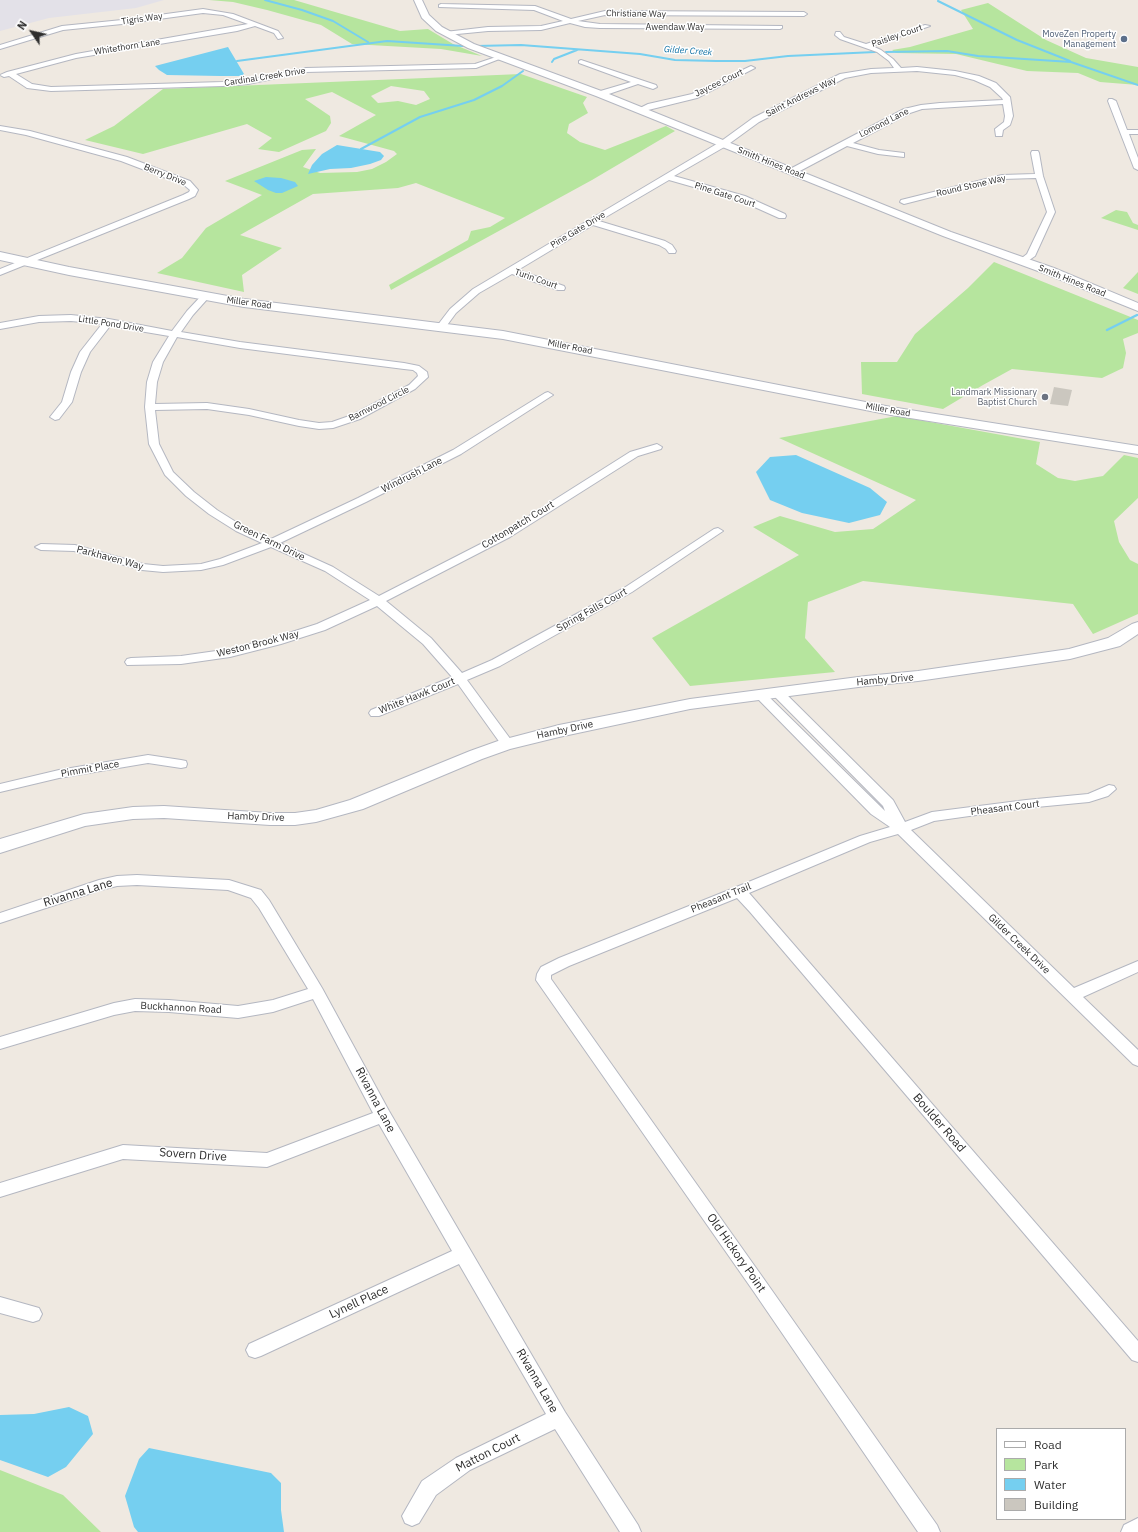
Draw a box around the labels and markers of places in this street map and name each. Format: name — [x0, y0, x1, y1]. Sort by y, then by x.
place label: MoveZen Property Management — [1042, 29, 1116, 50]
marker: MoveZen Property Management — [1119, 34, 1129, 44]
place label: Landmark Missionary Baptist Church — [951, 387, 1037, 408]
marker: Landmark Missionary Baptist Church — [1040, 392, 1050, 402]

